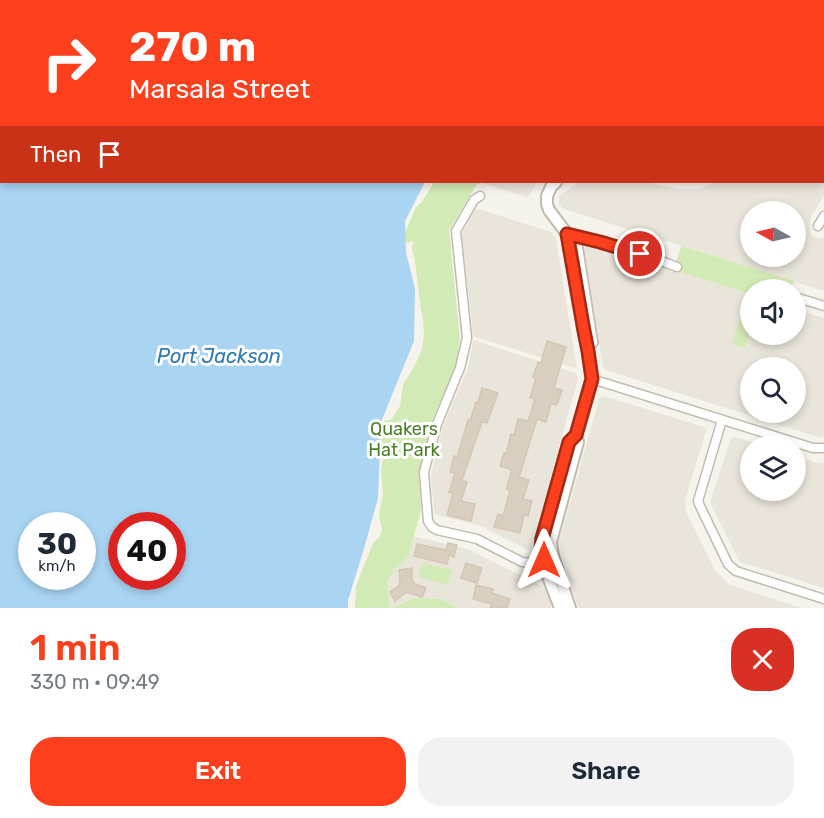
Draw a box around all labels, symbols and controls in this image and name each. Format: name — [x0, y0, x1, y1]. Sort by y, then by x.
text: 270 m — [129, 22, 256, 72]
icon: right — [30, 24, 108, 102]
text: Marsala Street — [129, 73, 310, 105]
icon: arrive — [93, 138, 126, 171]
text: Then — [30, 141, 81, 168]
north arrow — [740, 201, 806, 267]
map controls — [740, 201, 806, 501]
pin — [614, 228, 665, 279]
icon: arrive — [623, 237, 656, 270]
button: sound — [740, 279, 806, 345]
water label: Port Jackson — [157, 344, 281, 368]
button: search — [740, 357, 806, 423]
park label: Quakers Hat Park — [368, 418, 441, 461]
button: layers — [740, 435, 806, 501]
speed limit sign: 40 — [108, 512, 186, 590]
text: 30 — [37, 526, 77, 562]
position arrow — [512, 528, 576, 592]
text: km/h — [38, 557, 76, 575]
text: 1 min — [30, 626, 121, 669]
button: close — [731, 628, 794, 691]
text: 330 m · 09:49 — [30, 670, 160, 694]
button: Exit — [30, 737, 406, 806]
button: Share — [418, 737, 794, 806]

